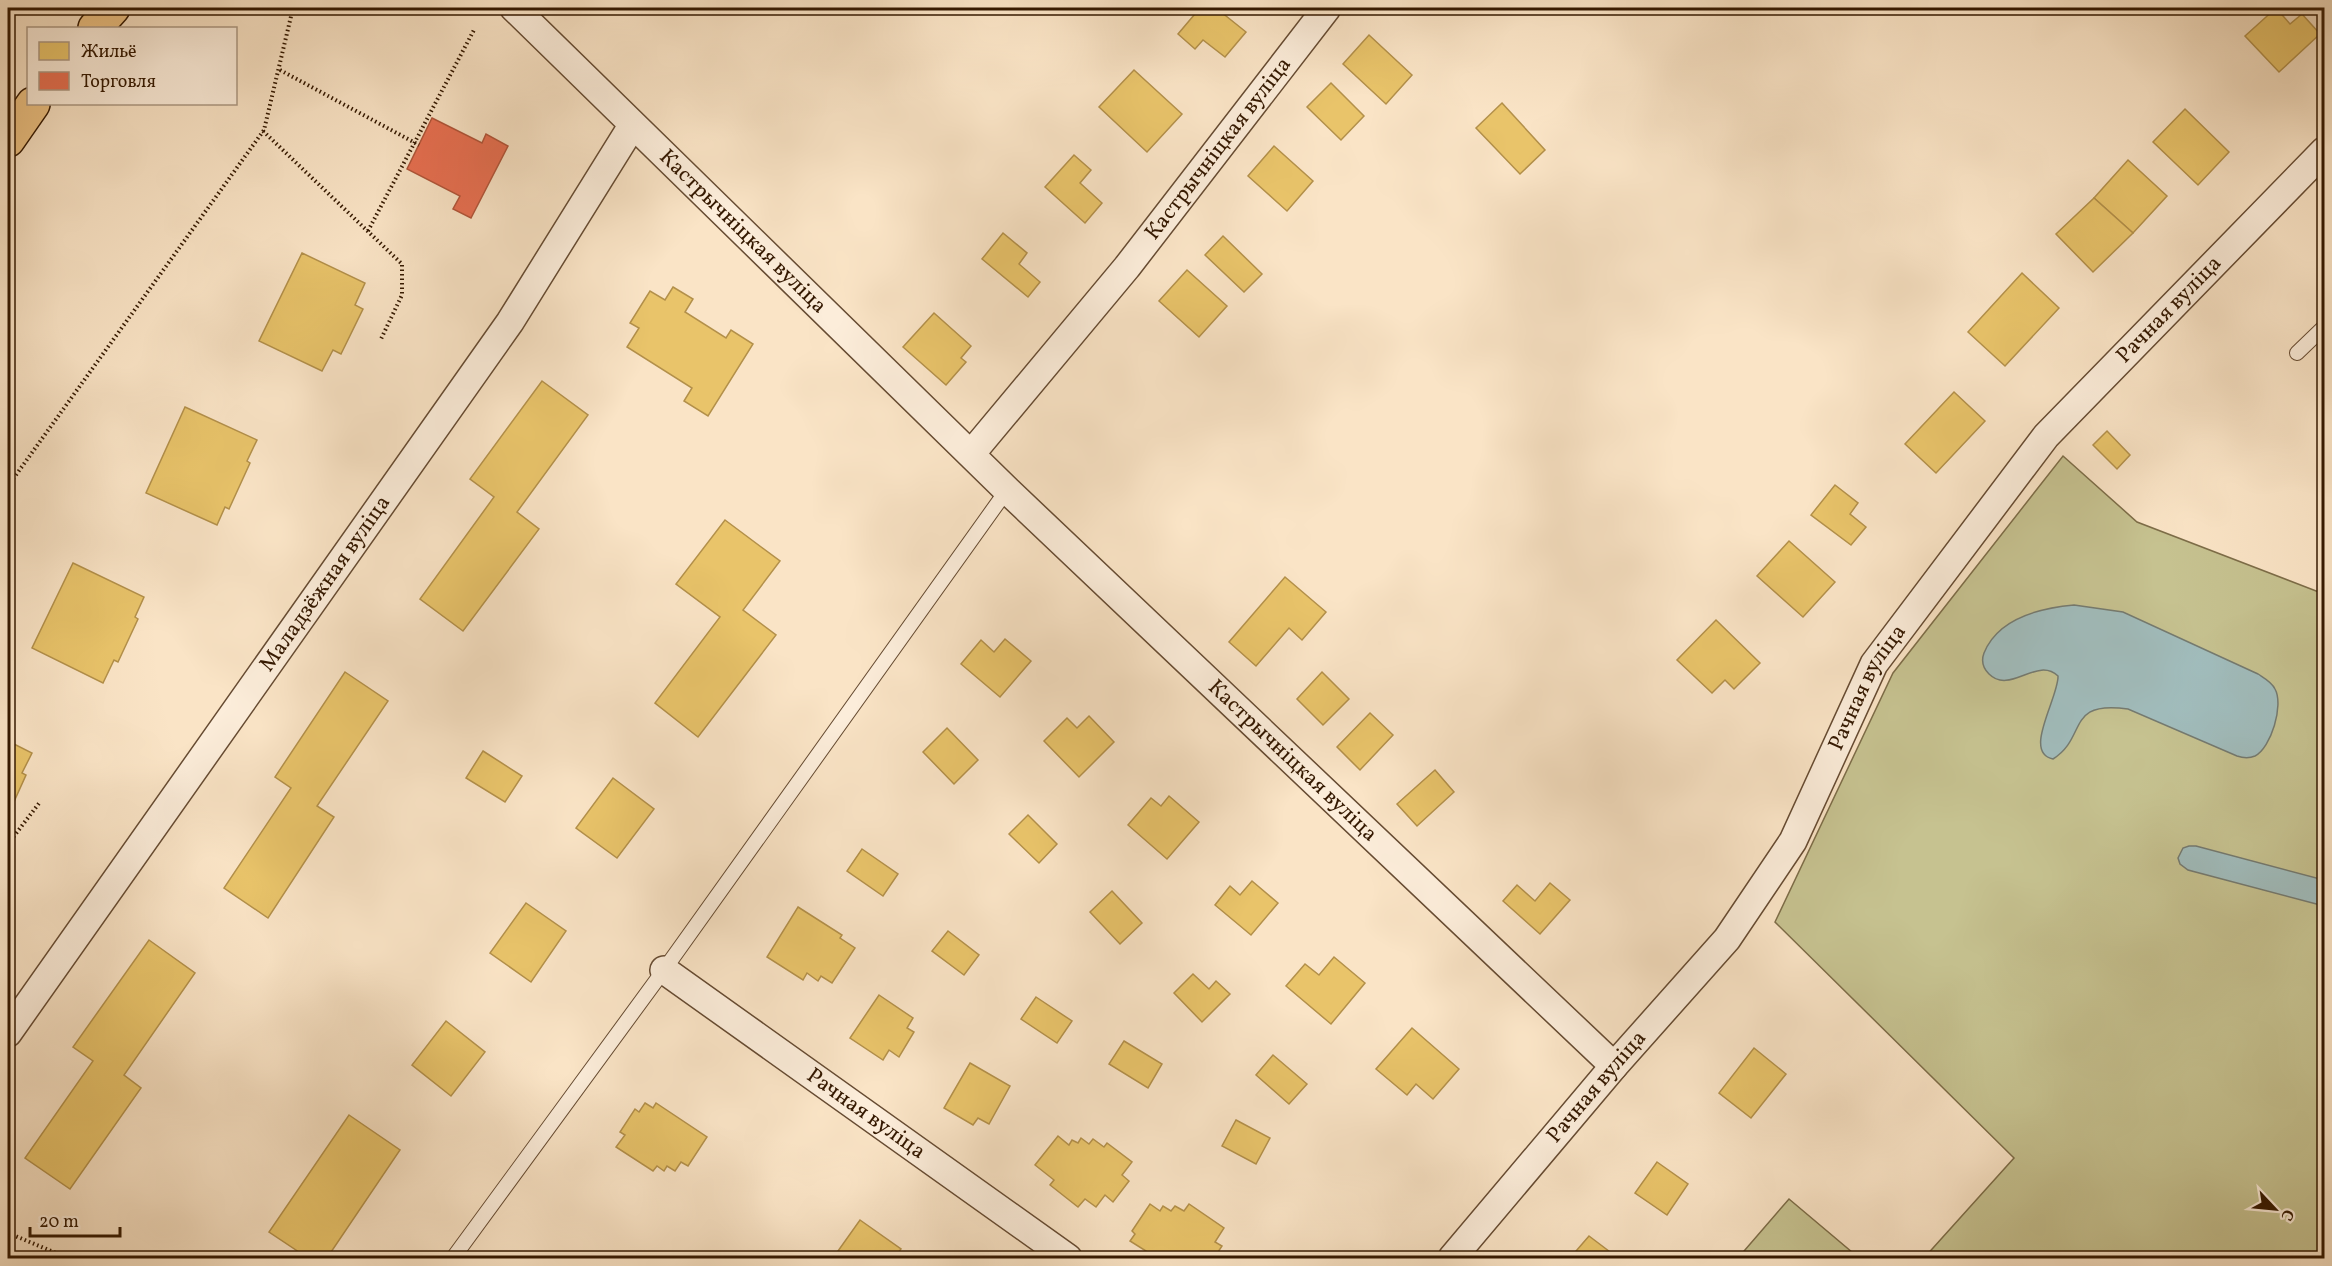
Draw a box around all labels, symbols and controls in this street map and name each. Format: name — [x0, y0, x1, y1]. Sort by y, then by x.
legend — [27, 27, 237, 105]
text: Жильё — [81, 40, 137, 65]
street label: Кастрычніцкая вуліца — [1138, 51, 1299, 247]
text: Торговля — [81, 70, 156, 95]
street label: Кастрычніцкая вуліца — [652, 142, 834, 321]
street label: Рачная вуліца — [2109, 249, 2229, 371]
street label: Маладзёжная вуліца — [252, 489, 398, 678]
street label: Рачная вуліца — [1821, 618, 1914, 756]
street label: Кастрычніцкая вуліца — [1201, 673, 1384, 849]
street label: Рачная вуліца — [1540, 1024, 1654, 1150]
street label: Рачная вуліца — [800, 1061, 932, 1167]
north arrow — [2245, 1179, 2305, 1239]
scale bar — [30, 1200, 120, 1238]
text: С — [2275, 1205, 2299, 1224]
text: 20 m — [39, 1210, 79, 1235]

